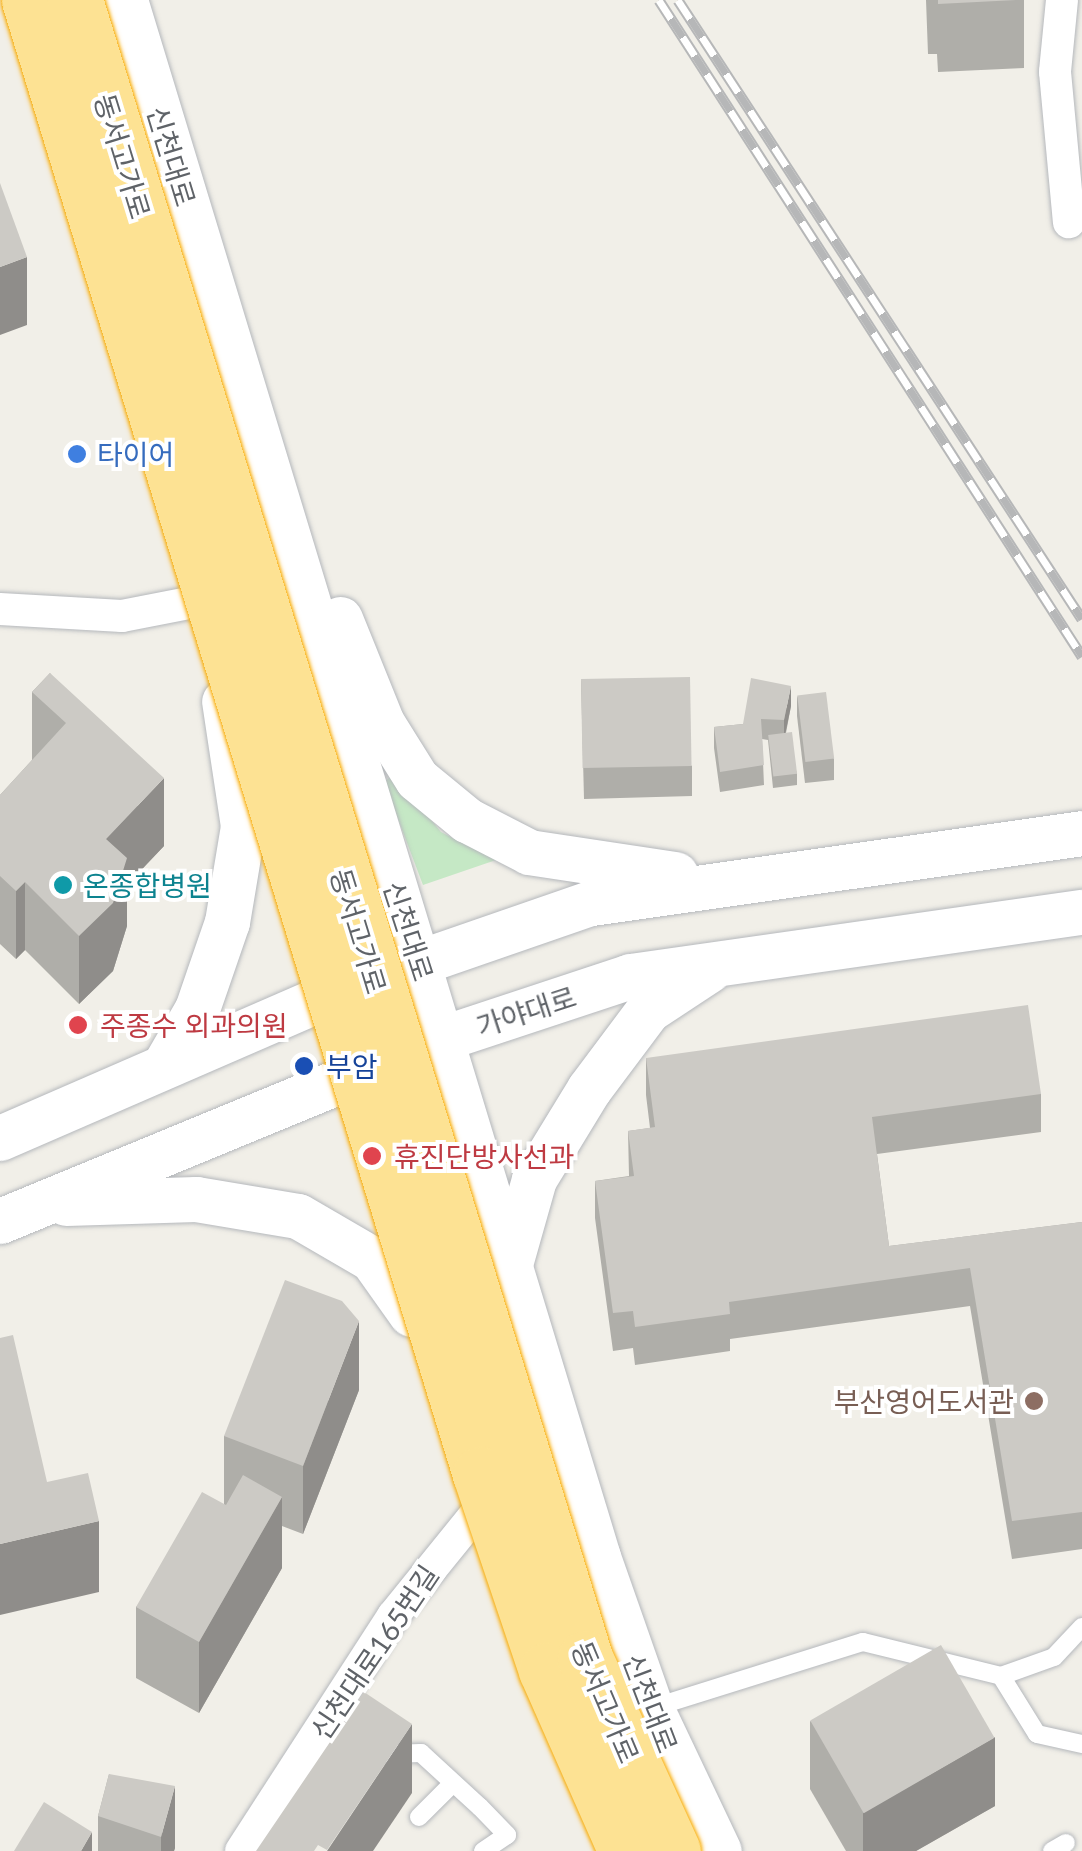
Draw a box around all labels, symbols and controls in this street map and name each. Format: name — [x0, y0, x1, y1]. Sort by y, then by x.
street label: 동서고가로 — [88, 90, 158, 222]
street label: 신천대로 — [141, 102, 203, 210]
place label: 타이어 — [97, 437, 174, 471]
marker: 타이어 — [66, 443, 88, 465]
street label: 동서고가로 — [324, 865, 394, 997]
place label: 온종합병원 — [83, 868, 212, 902]
marker: 온종합병원 — [52, 874, 74, 896]
street label: 신천대로 — [377, 877, 441, 985]
street label: 가야대로 — [472, 979, 580, 1043]
place label: 주종수 외과의원 — [100, 1008, 287, 1042]
marker: 주종수 외과의원 — [65, 1012, 91, 1038]
place label: 부암 — [326, 1049, 378, 1083]
marker: 부암 — [291, 1053, 317, 1079]
place label: 휴진단방사선과 — [394, 1139, 574, 1173]
marker: 휴진단방사선과 — [359, 1143, 385, 1169]
place label: 부산영어도서관 — [834, 1384, 1014, 1418]
marker: 부산영어도서관 — [1023, 1390, 1045, 1412]
street label: 신천대로165번길 — [303, 1558, 445, 1746]
street label: 동서고가로 — [565, 1636, 647, 1768]
street label: 신천대로 — [617, 1649, 685, 1757]

